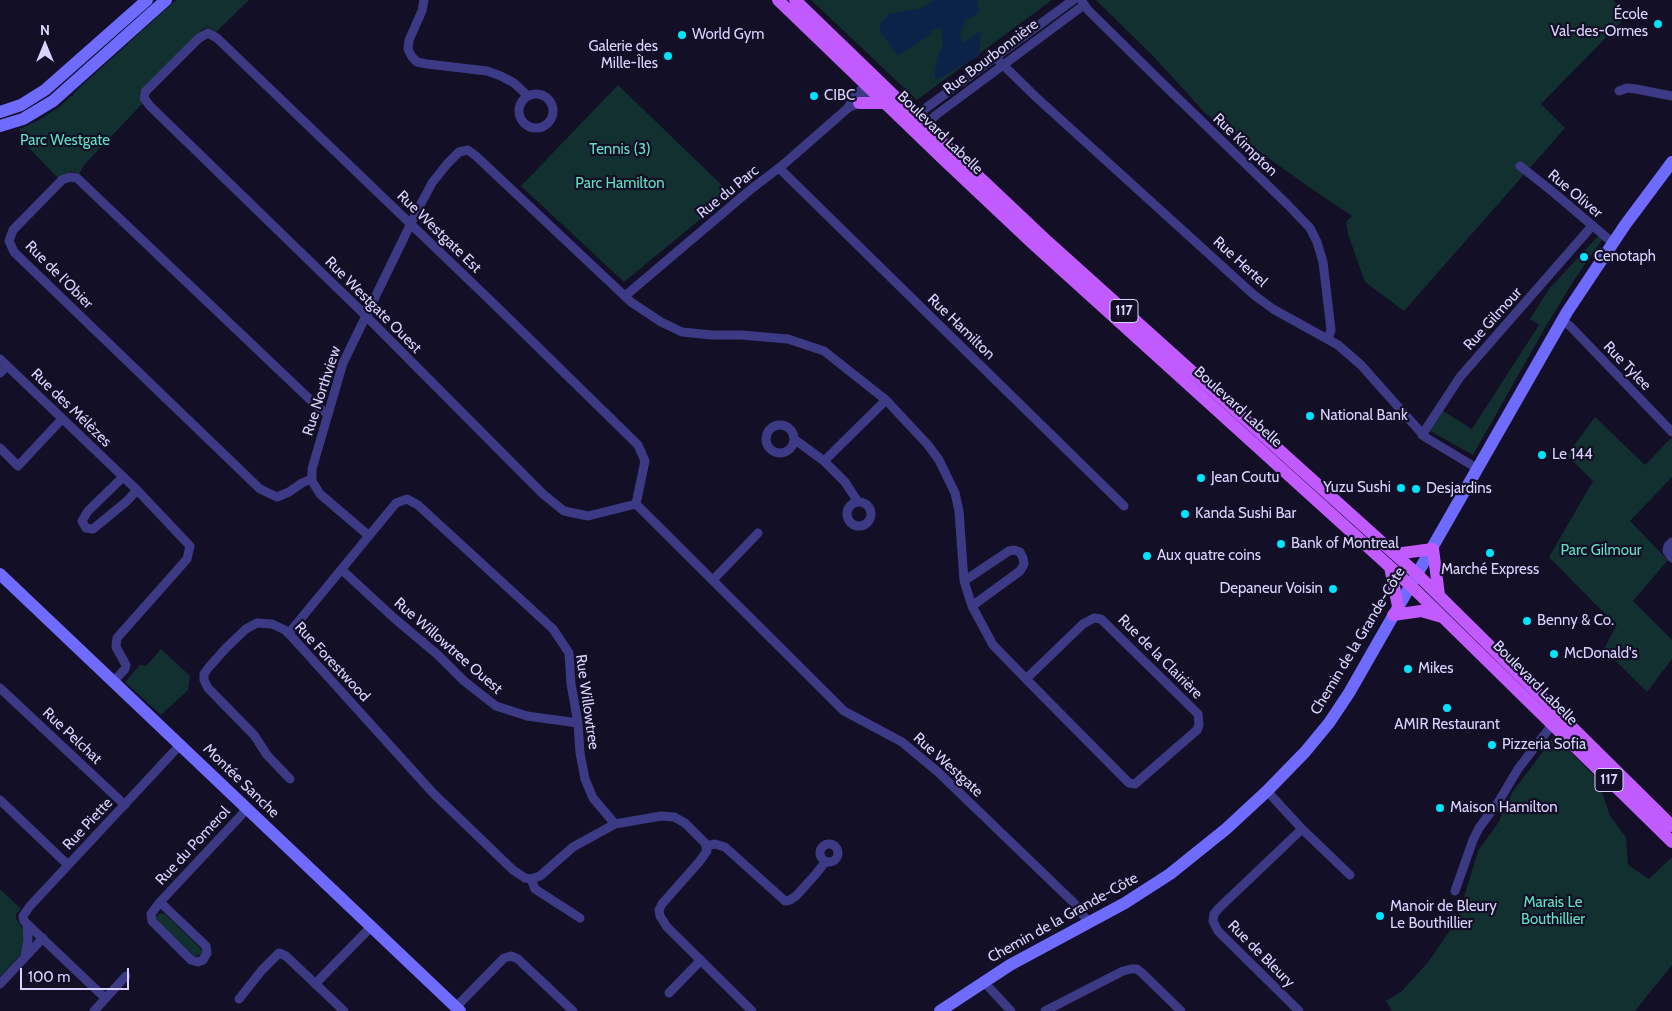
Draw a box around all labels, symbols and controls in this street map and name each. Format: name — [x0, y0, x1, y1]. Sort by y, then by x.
place label: École Val-des-Ormes — [1551, 6, 1648, 41]
street label: Rue Bourbonnière — [940, 16, 1042, 98]
marker: École Val-des-Ormes — [1652, 18, 1664, 30]
north arrow — [20, 20, 70, 70]
text: N — [40, 21, 50, 39]
place label: World Gym — [692, 26, 764, 44]
marker: World Gym — [676, 29, 688, 41]
place label: Galerie des Mille-Îles — [588, 38, 658, 73]
marker: Galerie des Mille-Îles — [662, 50, 674, 62]
place label: CIBC — [824, 87, 855, 105]
street label: Boulevard Labelle — [893, 88, 987, 178]
marker: CIBC — [808, 90, 820, 102]
street label: Rue Kimpton — [1209, 110, 1281, 180]
park label: Parc Westgate — [20, 132, 110, 150]
park label: Tennis (3) — [589, 141, 651, 159]
street label: Rue du Parc — [693, 162, 763, 222]
street label: Rue Oliver — [1544, 166, 1606, 222]
park label: Parc Hamilton — [575, 175, 665, 193]
street label: Rue Westgate Est — [393, 187, 485, 277]
street label: Rue Hertel — [1209, 233, 1271, 291]
street label: Rue de l'Obier — [21, 237, 97, 313]
place label: Cenotaph — [1594, 248, 1656, 266]
marker: Cenotaph — [1578, 251, 1590, 263]
street label: Rue Westgate Ouest — [321, 253, 425, 357]
street label: Rue Gilmour — [1460, 284, 1526, 354]
street label: Rue Hamilton — [924, 290, 998, 364]
road number: 117 — [1110, 300, 1138, 322]
street label: Rue Tylee — [1599, 338, 1655, 394]
street label: Rue Northview — [299, 344, 345, 438]
street label: Boulevard Labelle — [1190, 363, 1286, 451]
street label: Rue des Mélèzes — [27, 365, 115, 451]
place label: National Bank — [1320, 407, 1408, 425]
marker: National Bank — [1304, 410, 1316, 422]
place label: Le 144 — [1552, 446, 1593, 464]
marker: Le 144 — [1536, 449, 1548, 461]
place label: Jean Coutu — [1211, 469, 1279, 487]
marker: Jean Coutu — [1195, 472, 1207, 484]
place label: Yuzu Sushi — [1323, 479, 1391, 497]
place label: Desjardins — [1426, 480, 1492, 498]
marker: Yuzu Sushi — [1395, 482, 1407, 494]
marker: Desjardins — [1410, 483, 1422, 495]
place label: Kanda Sushi Bar — [1195, 505, 1296, 523]
marker: Kanda Sushi Bar — [1179, 508, 1191, 520]
place label: Bank of Montreal — [1291, 535, 1399, 553]
marker: Bank of Montreal — [1275, 538, 1287, 550]
park label: Parc Gilmour — [1560, 542, 1642, 560]
place label: Aux quatre coins — [1157, 547, 1261, 565]
marker: Marché Express — [1484, 547, 1496, 559]
marker: Aux quatre coins — [1141, 550, 1153, 562]
place label: Marché Express — [1441, 561, 1539, 579]
street label: Chemin de la Grande-Côte — [1307, 564, 1409, 718]
place label: Depaneur Voisin — [1219, 580, 1323, 598]
marker: Depaneur Voisin — [1327, 583, 1339, 595]
street label: Rue Willowtree Ouest — [390, 594, 506, 698]
street label: Rue de la Clairière — [1114, 611, 1206, 703]
place label: Benny & Co. — [1537, 612, 1614, 630]
marker: Benny & Co. — [1521, 615, 1533, 627]
street label: Rue Forestwood — [291, 618, 373, 706]
street label: Boulevard Labelle — [1489, 637, 1581, 729]
place label: McDonald's — [1564, 645, 1638, 663]
marker: McDonald's — [1548, 648, 1560, 660]
street label: Rue Willowtree — [571, 653, 603, 751]
place label: Mikes — [1418, 660, 1453, 678]
marker: Mikes — [1402, 663, 1414, 675]
marker: AMIR Restaurant — [1441, 702, 1453, 714]
street label: Rue Pelchat — [39, 704, 105, 768]
place label: AMIR Restaurant — [1394, 716, 1500, 734]
street label: Rue Westgate — [909, 729, 987, 801]
place label: Pizzeria Sofia — [1502, 736, 1586, 754]
marker: Pizzeria Sofia — [1486, 739, 1498, 751]
street label: Montée Sanche — [199, 740, 283, 822]
road number: 117 — [1595, 768, 1623, 792]
street label: Rue Piette — [59, 794, 117, 854]
place label: Maison Hamilton — [1450, 799, 1558, 817]
marker: Maison Hamilton — [1434, 802, 1446, 814]
street label: Rue du Pomerol — [152, 803, 234, 889]
street label: Chemin de la Grande-Côte — [985, 869, 1141, 967]
park label: Marais Le Bouthillier — [1521, 894, 1585, 929]
place label: Manoir de Bleury Le Bouthillier — [1390, 898, 1497, 933]
marker: Manoir de Bleury Le Bouthillier — [1374, 910, 1386, 922]
street label: Rue de Bleury — [1224, 917, 1298, 991]
scale bar — [22, 958, 131, 990]
text: 100 m — [28, 968, 70, 986]

